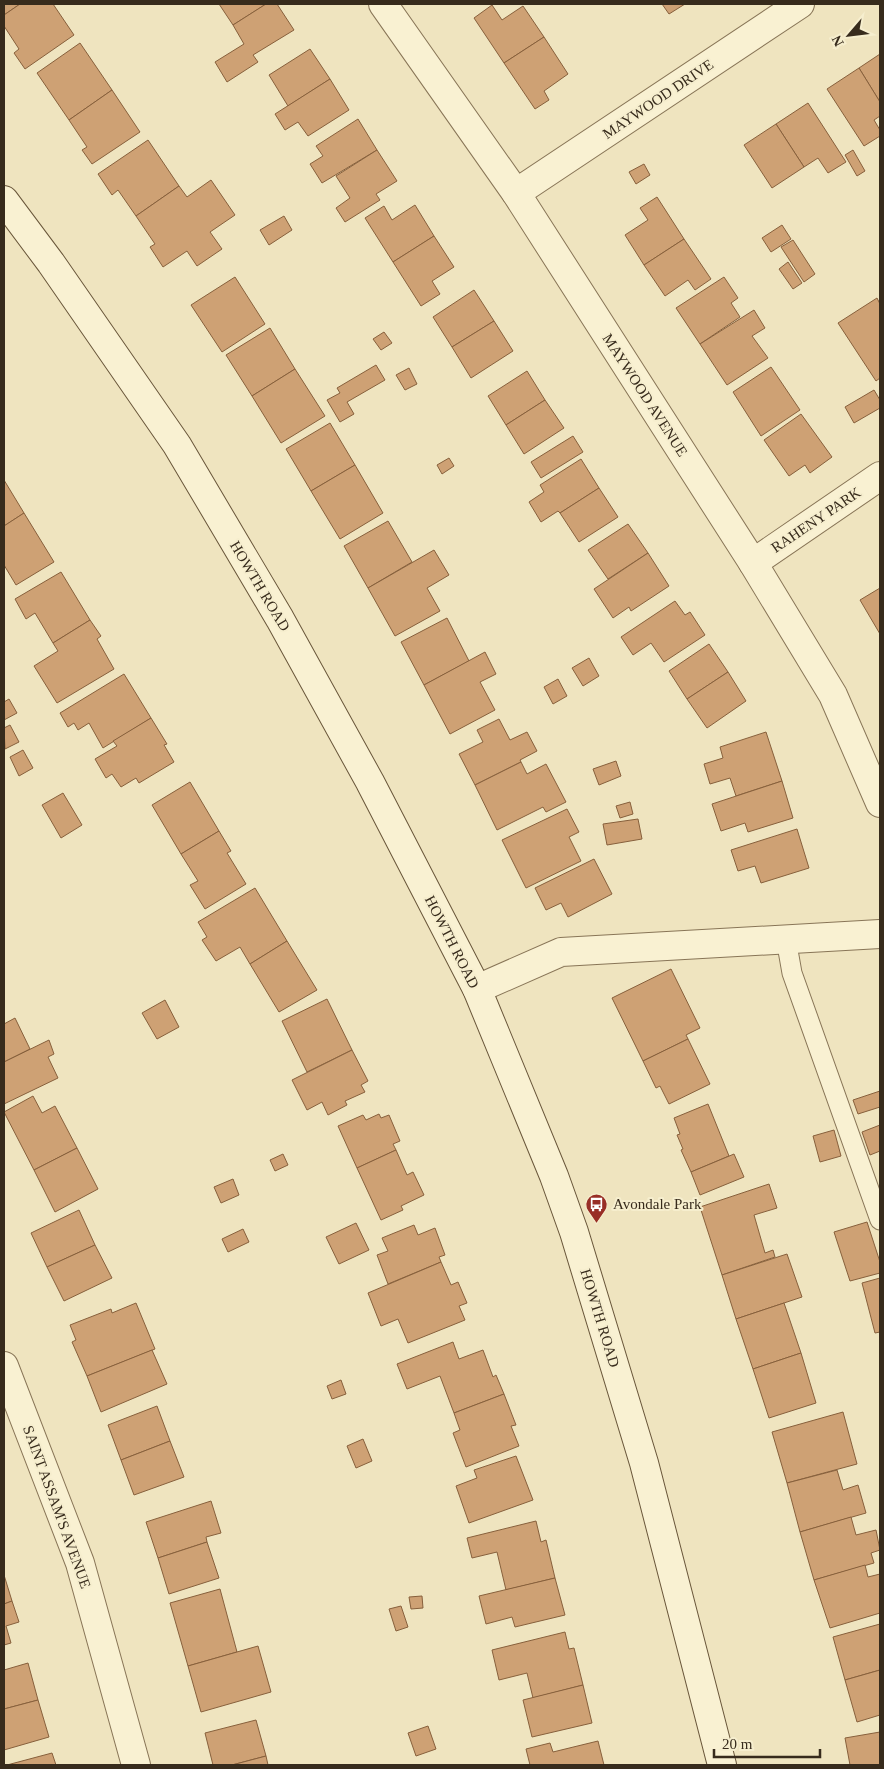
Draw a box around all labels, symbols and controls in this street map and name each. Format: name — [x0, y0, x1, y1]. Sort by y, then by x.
north arrow — [824, 10, 874, 60]
text: N — [829, 33, 847, 49]
street label: MAYWOOD DRIVE — [600, 56, 716, 142]
street label: MAYWOOD AVENUE — [599, 331, 691, 459]
street label: RAHENY PARK — [768, 484, 864, 556]
street label: HOWTH ROAD — [227, 538, 293, 634]
street label: HOWTH ROAD — [422, 893, 482, 991]
bus stop icon: Avondale Park — [585, 1192, 609, 1223]
place label: Avondale Park — [613, 1196, 702, 1212]
street label: HOWTH ROAD — [577, 1267, 623, 1369]
street label: SAINT ASSAM'S AVENUE — [20, 1423, 94, 1591]
scale bar — [714, 1726, 820, 1758]
text: 20 m — [722, 1736, 753, 1752]

